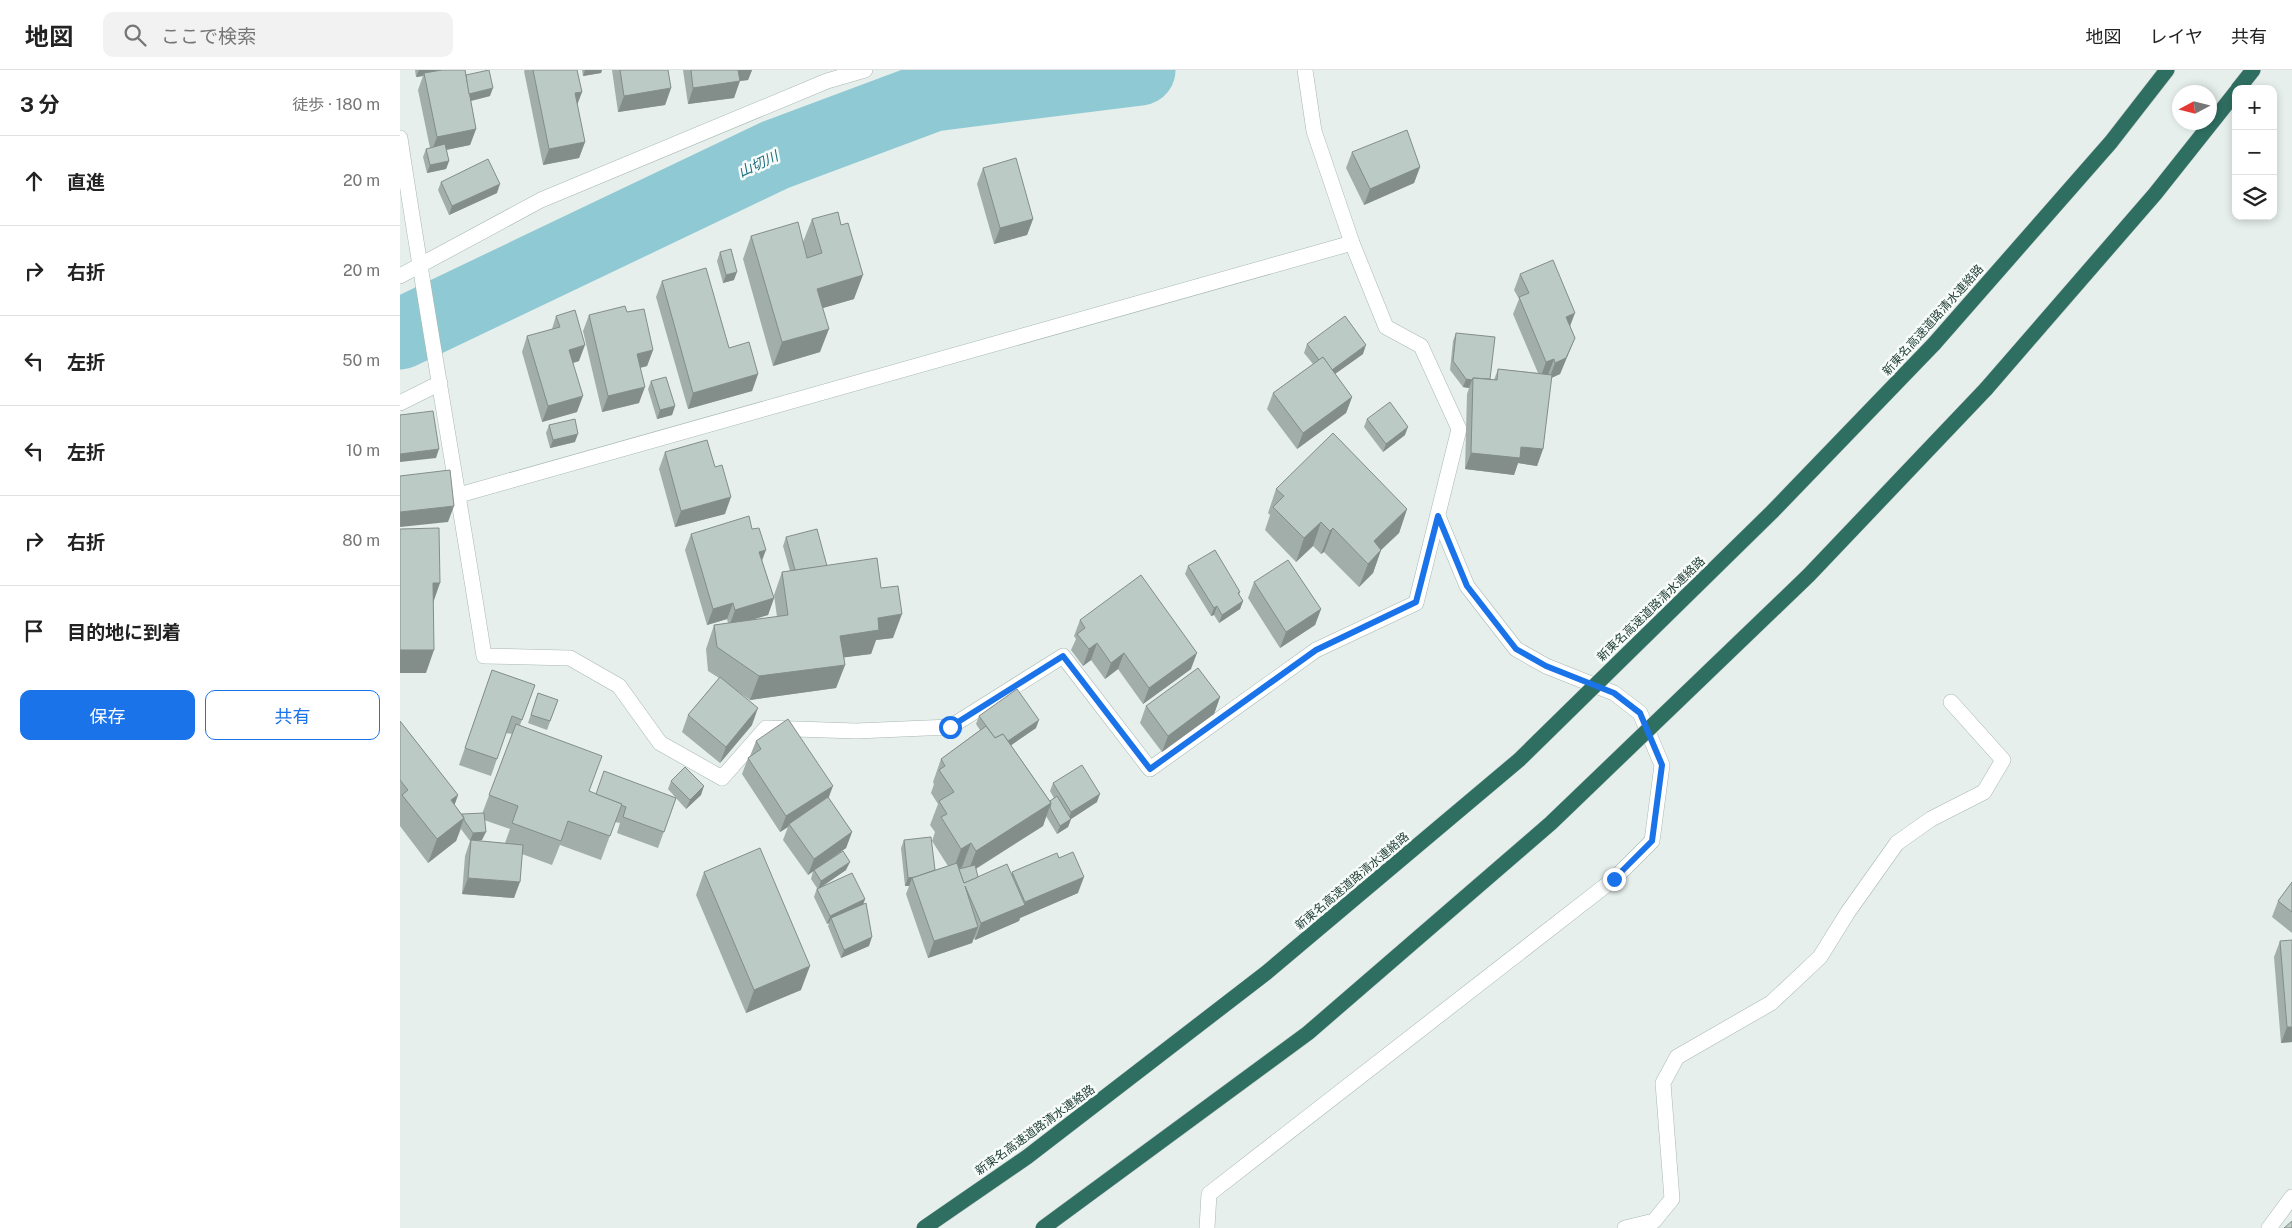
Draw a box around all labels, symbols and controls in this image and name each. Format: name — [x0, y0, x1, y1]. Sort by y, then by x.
search box — [103, 12, 453, 57]
icon: search — [121, 21, 149, 49]
text: 地図 — [25, 22, 73, 50]
text: ここで検索 — [161, 25, 256, 47]
text: 地図 — [2086, 26, 2122, 47]
text: レイヤ — [2150, 26, 2203, 47]
text: 共有 — [2231, 26, 2267, 47]
north arrow — [2172, 85, 2217, 130]
map controls — [2232, 85, 2277, 220]
button: + — [2232, 85, 2277, 130]
text: 3 分 — [20, 92, 60, 117]
text: 徒歩 · 180 m — [292, 95, 380, 114]
button: − — [2232, 130, 2277, 175]
water label: 山切川 — [736, 147, 782, 180]
icon: ahead — [20, 167, 48, 195]
text: 直進 — [67, 171, 105, 193]
text: 20 m — [343, 171, 380, 190]
button: layers — [2232, 175, 2277, 220]
icon: right — [20, 257, 48, 285]
text: 右折 — [67, 261, 105, 283]
text: 20 m — [343, 261, 380, 280]
street label: 新東名高速道路清水連絡路 — [1880, 262, 1986, 378]
icon: left — [20, 347, 48, 375]
text: 左折 — [67, 351, 105, 373]
text: 50 m — [342, 351, 380, 370]
icon: left — [20, 437, 48, 465]
text: 左折 — [67, 441, 105, 463]
text: 10 m — [346, 441, 380, 460]
icon: right — [20, 527, 48, 555]
text: 右折 — [67, 531, 105, 553]
text: 80 m — [342, 531, 380, 550]
street label: 新東名高速道路清水連絡路 — [1594, 554, 1708, 664]
icon: arrive — [20, 617, 48, 645]
text: 目的地に到着 — [67, 621, 181, 643]
button: 保存 — [20, 690, 195, 740]
button: 共有 — [205, 690, 380, 740]
route start — [939, 716, 962, 739]
street label: 新東名高速道路清水連絡路 — [1292, 829, 1412, 933]
route end — [1603, 868, 1626, 891]
street label: 新東名高速道路清水連絡路 — [973, 1082, 1097, 1178]

